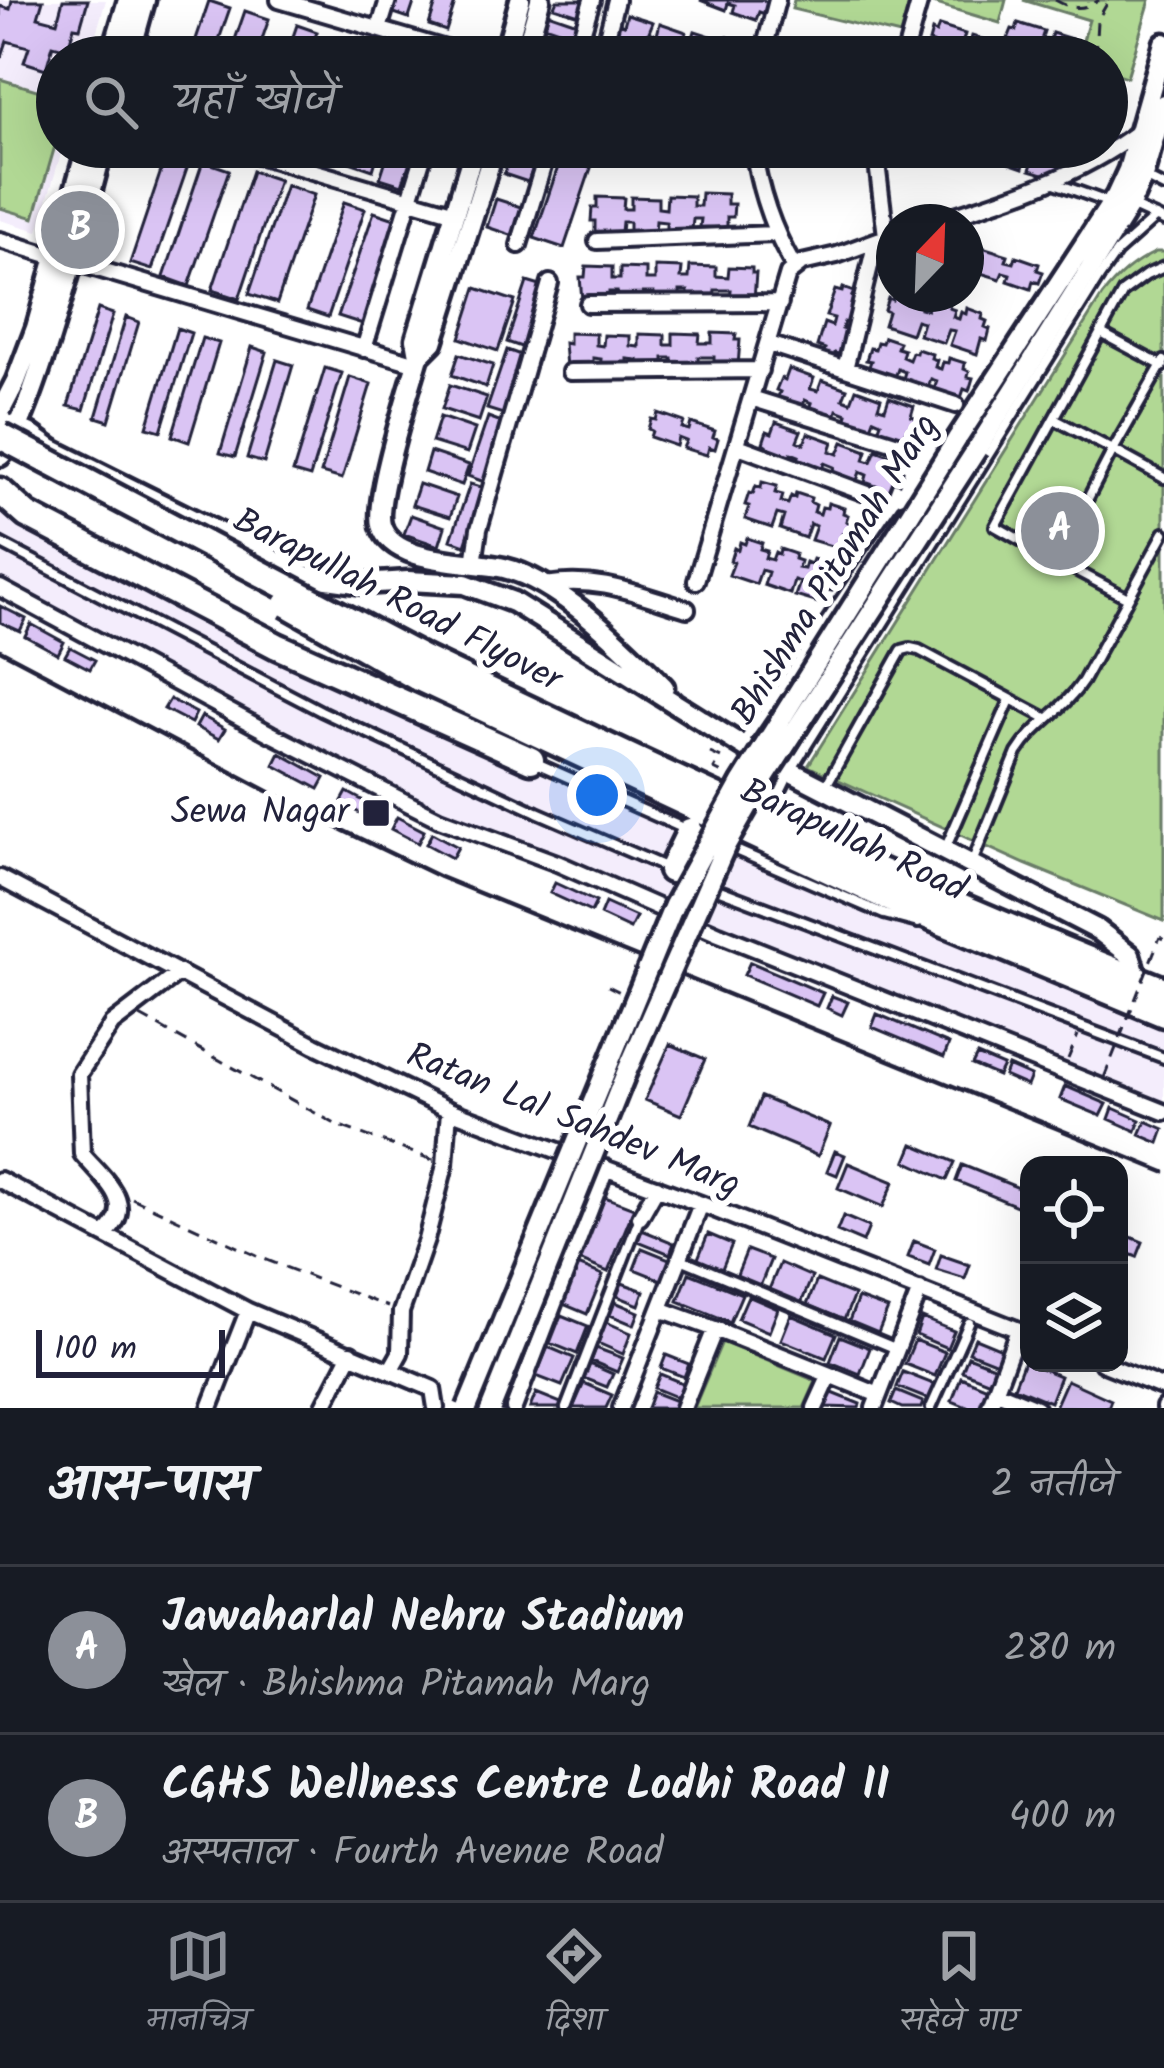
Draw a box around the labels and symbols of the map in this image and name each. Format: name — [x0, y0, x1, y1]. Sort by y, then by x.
pin: B — [41, 185, 119, 275]
north arrow — [876, 204, 984, 312]
street label: Bhishma Pitamah Marg — [717, 403, 955, 737]
pin: A — [1021, 486, 1099, 576]
street label: Barapullah Road Flyover — [223, 493, 573, 710]
street label: Barapullah Road — [731, 764, 976, 919]
your location — [567, 765, 627, 825]
place label: Sewa Nagar — [171, 785, 351, 842]
marker: Sewa Nagar — [360, 797, 392, 829]
street label: Ratan Lal Sahdev Marg — [397, 1028, 749, 1214]
scale bar — [36, 1324, 225, 1377]

